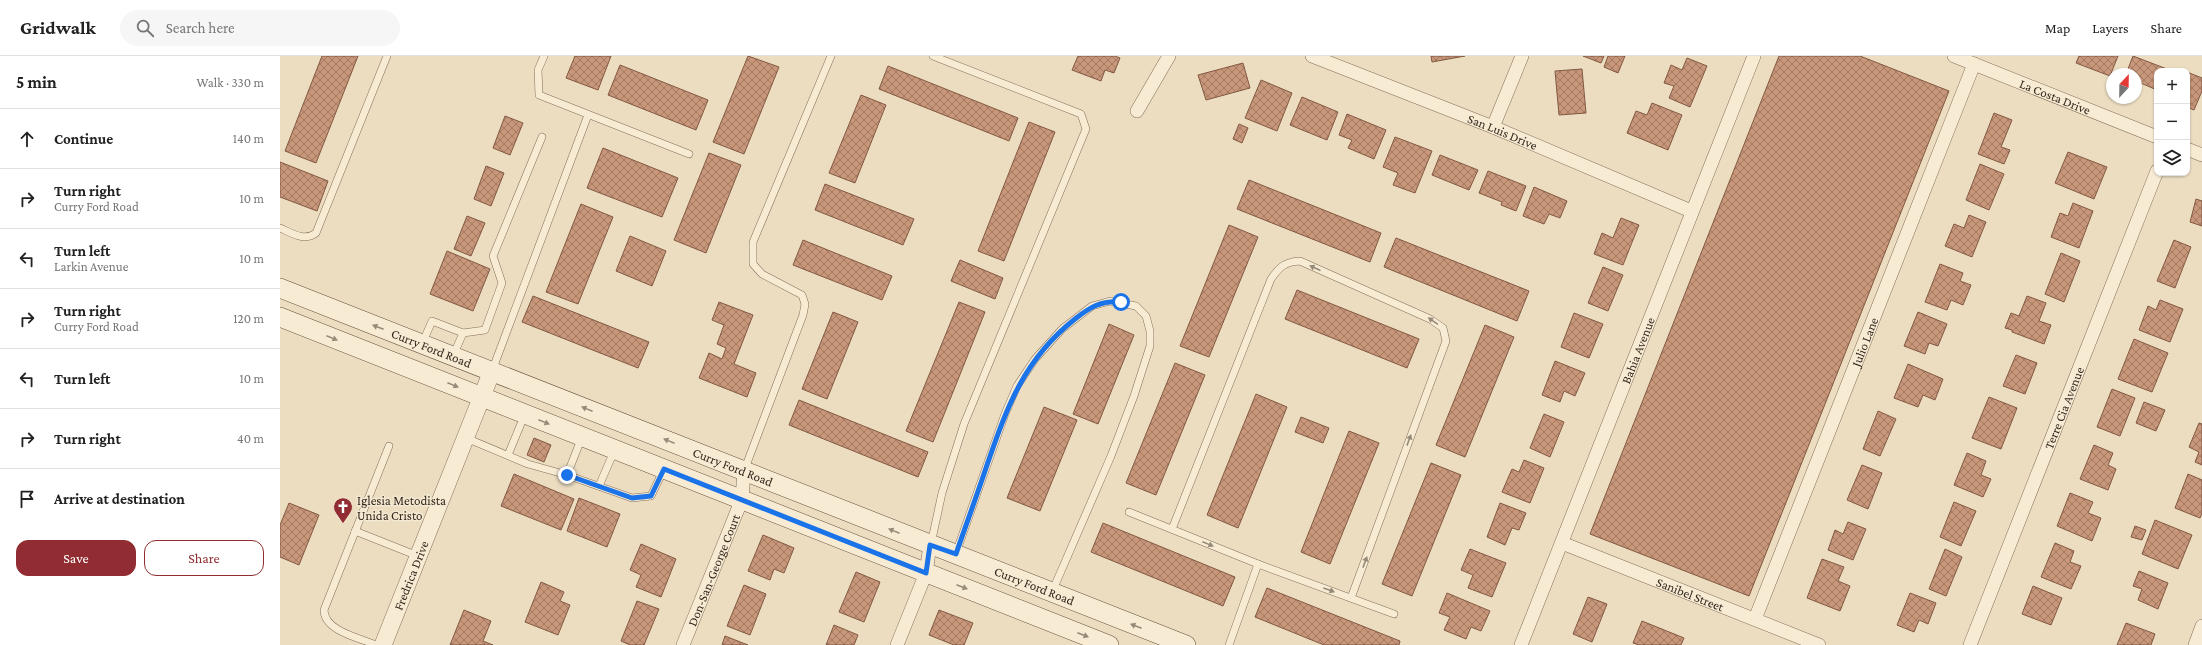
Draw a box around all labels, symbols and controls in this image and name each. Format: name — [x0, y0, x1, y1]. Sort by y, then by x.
search box — [120, 10, 400, 46]
text: Gridwalk — [20, 17, 96, 38]
icon: search — [134, 17, 156, 39]
text: Search here — [166, 20, 235, 36]
text: Map — [2045, 20, 2070, 36]
text: Layers — [2092, 20, 2129, 36]
text: Share — [2151, 20, 2182, 36]
north arrow — [2106, 68, 2142, 104]
map controls — [2154, 68, 2190, 176]
button: + — [2154, 68, 2190, 104]
text: 5 min — [16, 73, 57, 92]
text: Walk · 330 m — [196, 75, 264, 90]
street label: La Costa Drive — [2018, 76, 2093, 117]
button: − — [2154, 104, 2190, 140]
street label: San Luis Drive — [1466, 110, 1540, 153]
icon: ahead — [16, 128, 38, 150]
text: Continue — [54, 131, 113, 147]
text: 140 m — [233, 131, 264, 146]
button: layers — [2154, 140, 2190, 176]
text: Turn right — [54, 183, 121, 199]
icon: right — [16, 188, 38, 210]
text: 10 m — [239, 191, 264, 206]
text: Curry Ford Road — [54, 199, 139, 214]
text: Turn left — [54, 243, 110, 259]
icon: left — [16, 248, 38, 270]
text: 10 m — [239, 251, 264, 266]
text: Larkin Avenue — [54, 259, 128, 274]
one-way arrow — [1309, 265, 1321, 271]
route start — [1112, 293, 1130, 311]
text: Turn right — [54, 303, 121, 319]
icon: right — [16, 308, 38, 330]
text: 120 m — [233, 311, 264, 326]
street label: Bahia Avenue — [1618, 315, 1658, 386]
street label: Julio Lane — [1848, 315, 1881, 370]
one-way arrow — [1428, 318, 1439, 325]
text: Curry Ford Road — [54, 319, 139, 334]
one-way arrow — [371, 323, 383, 329]
street label: Curry Ford Road — [389, 325, 474, 370]
one-way arrow — [327, 335, 339, 341]
street label: Terre Cia Avenue — [2041, 364, 2087, 451]
icon: left — [16, 368, 38, 390]
text: Turn left — [54, 371, 110, 387]
text: 10 m — [239, 371, 264, 386]
one-way arrow — [447, 383, 459, 389]
one-way arrow — [581, 405, 593, 411]
one-way arrow — [539, 419, 551, 425]
icon: right — [16, 428, 38, 450]
text: Turn right — [54, 431, 121, 447]
text: 40 m — [237, 431, 264, 446]
one-way arrow — [1407, 433, 1413, 445]
one-way arrow — [662, 438, 674, 444]
street label: Curry Ford Road — [691, 444, 775, 489]
route end — [558, 466, 576, 484]
icon: arrive — [16, 488, 38, 510]
text: Arrive at destination — [54, 491, 185, 507]
place label: Iglesia Metodista Unida Cristo — [357, 493, 446, 523]
church icon: Iglesia Metodista Unida Cristo — [332, 496, 354, 524]
street label: Don-San-George Court — [684, 511, 743, 628]
one-way arrow — [888, 527, 900, 533]
street label: Fredrica Drive — [390, 538, 431, 612]
button: Save — [16, 540, 136, 576]
button: Share — [144, 540, 264, 576]
one-way arrow — [1203, 541, 1215, 547]
one-way arrow — [1362, 555, 1368, 567]
street label: Curry Ford Road — [992, 563, 1077, 608]
street label: Sanibel Street — [1654, 574, 1727, 614]
one-way arrow — [957, 585, 969, 591]
one-way arrow — [1324, 588, 1336, 594]
one-way arrow — [1130, 622, 1142, 628]
one-way arrow — [1078, 632, 1090, 638]

